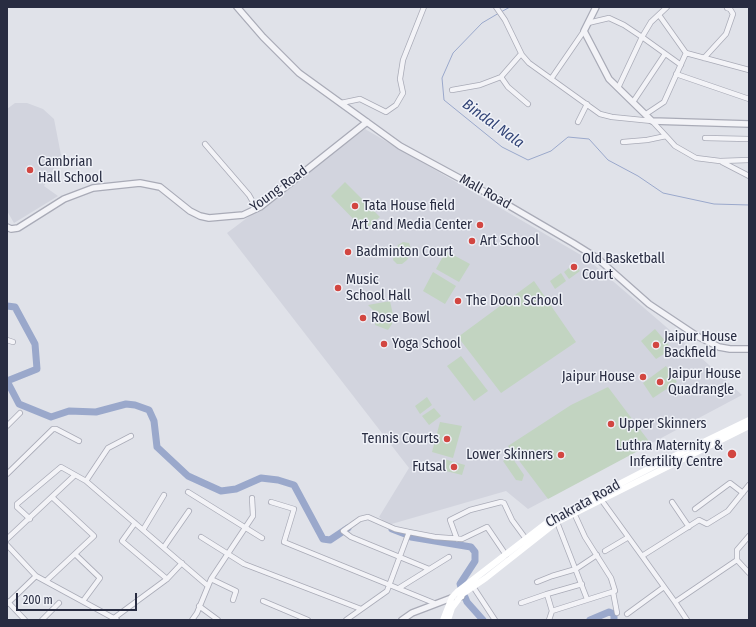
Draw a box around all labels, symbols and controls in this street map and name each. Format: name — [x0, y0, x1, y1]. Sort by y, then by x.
water label: Bindal Nala — [459, 96, 527, 152]
place label: Cambrian Hall School — [38, 154, 103, 186]
street label: Young Road — [247, 162, 311, 216]
marker: Cambrian Hall School — [25, 165, 35, 175]
street label: Mall Road — [456, 171, 514, 213]
place label: Tata House field — [363, 198, 455, 214]
marker: Tata House field — [350, 201, 360, 211]
place label: Art and Media Center — [352, 217, 472, 233]
marker: Art and Media Center — [475, 220, 485, 230]
place label: Art School — [480, 233, 539, 249]
marker: Art School — [467, 236, 477, 246]
place label: Badminton Court — [356, 244, 453, 260]
marker: Badminton Court — [343, 247, 353, 257]
place label: Old Basketball Court — [582, 251, 665, 284]
marker: Old Basketball Court — [569, 262, 579, 272]
place label: Music School Hall — [346, 272, 411, 304]
marker: Music School Hall — [333, 283, 343, 293]
place label: The Doon School — [466, 293, 562, 309]
marker: The Doon School — [453, 296, 463, 306]
place label: Rose Bowl — [371, 310, 430, 326]
marker: Rose Bowl — [358, 313, 368, 323]
place label: Jaipur House Backfield — [664, 329, 737, 362]
place label: Yoga School — [392, 336, 461, 352]
marker: Yoga School — [379, 339, 389, 349]
marker: Jaipur House Backfield — [651, 340, 661, 350]
place label: Jaipur House Quadrangle — [668, 366, 741, 398]
place label: Jaipur House — [562, 369, 635, 385]
marker: Jaipur House — [638, 372, 648, 382]
marker: Jaipur House Quadrangle — [655, 377, 665, 387]
place label: Upper Skinners — [619, 416, 707, 432]
marker: Upper Skinners — [606, 419, 616, 429]
place label: Tennis Courts — [362, 431, 439, 447]
marker: Tennis Courts — [442, 434, 452, 444]
place label: Luthra Maternity & Infertility Centre — [616, 438, 723, 470]
place label: Lower Skinners — [466, 447, 553, 463]
marker: Luthra Maternity & Infertility Centre — [726, 448, 738, 460]
marker: Lower Skinners — [556, 450, 566, 460]
place label: Futsal — [412, 459, 446, 475]
marker: Futsal — [449, 462, 459, 472]
street label: Chakrata Road — [543, 477, 623, 531]
scale bar — [18, 585, 139, 611]
text: 200 m — [23, 593, 53, 607]

